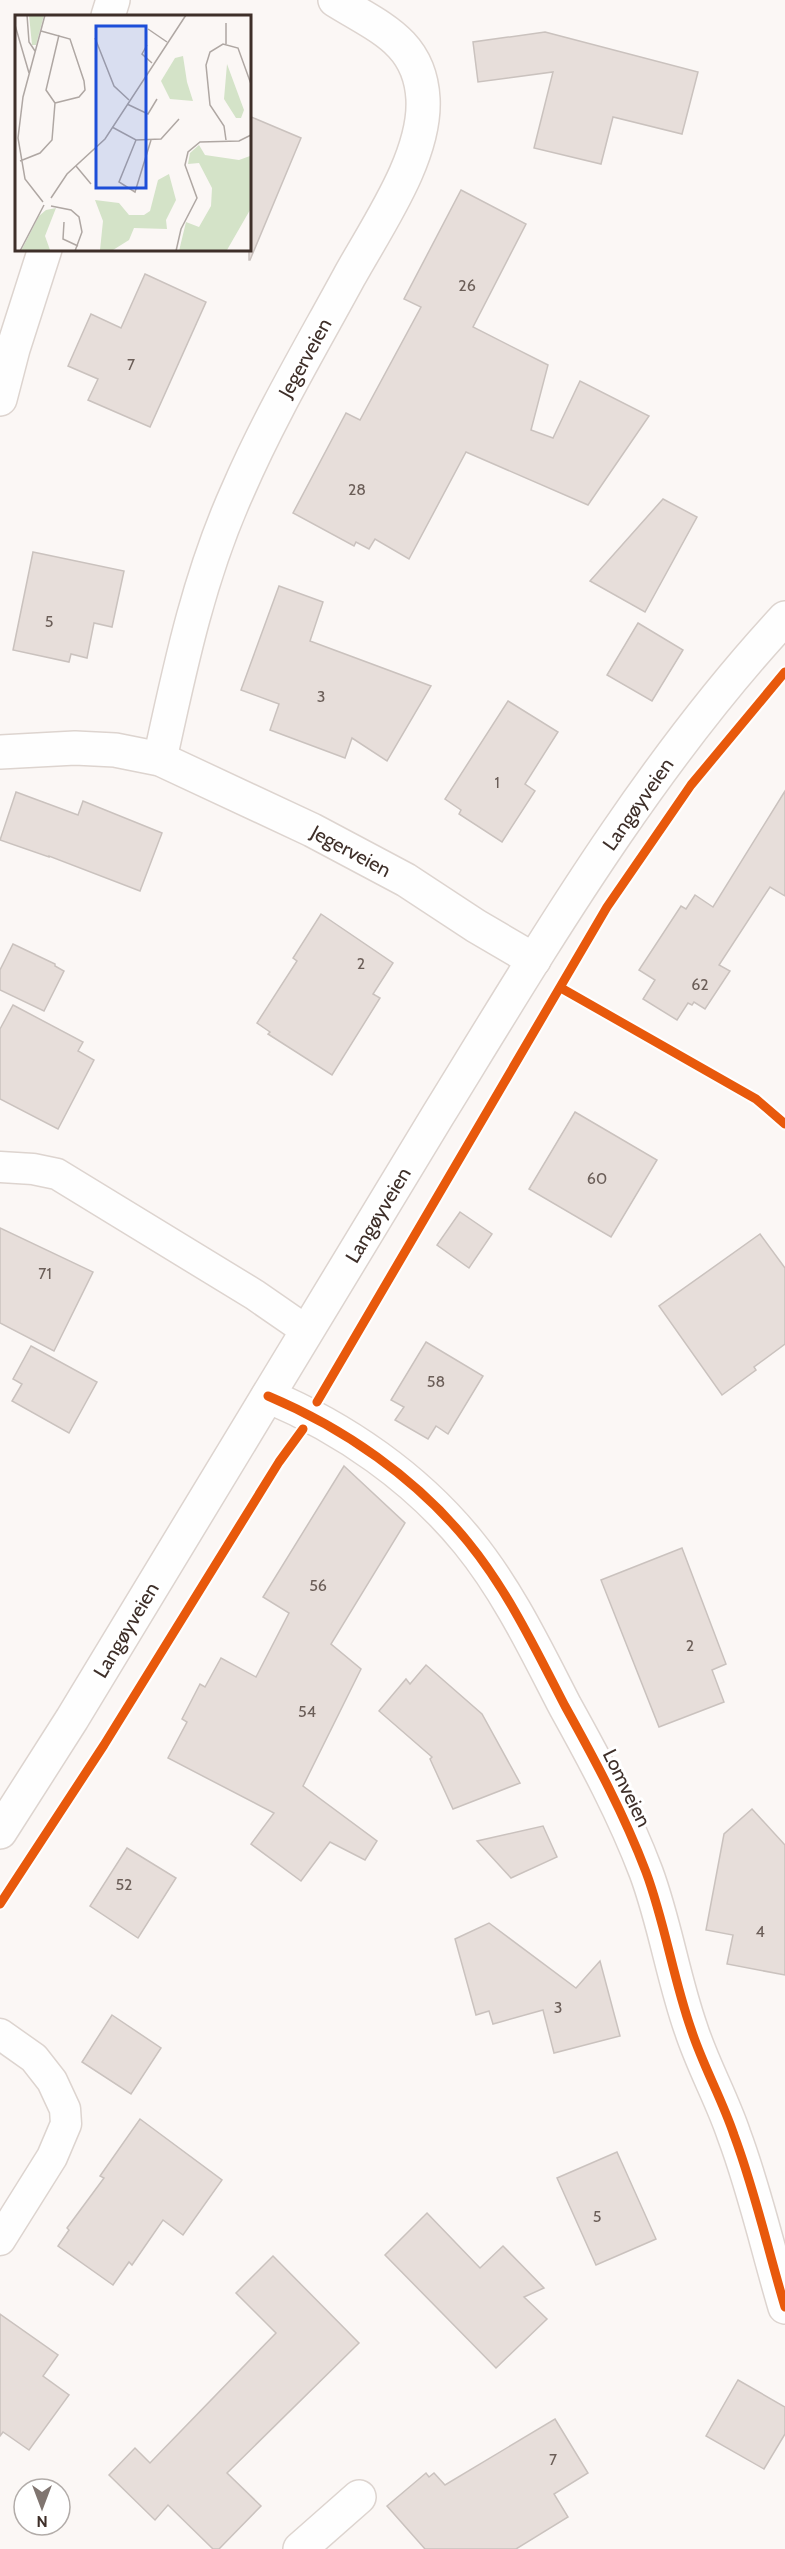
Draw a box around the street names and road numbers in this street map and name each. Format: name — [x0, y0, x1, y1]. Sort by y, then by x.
street label: Jegerveien — [273, 314, 337, 403]
street label: Langøyveien — [597, 753, 679, 855]
street label: Jegerveien — [306, 819, 395, 882]
street label: Langøyveien — [340, 1163, 416, 1267]
street label: Langøyveien — [88, 1578, 164, 1682]
street label: Lomveien — [598, 1745, 656, 1831]

